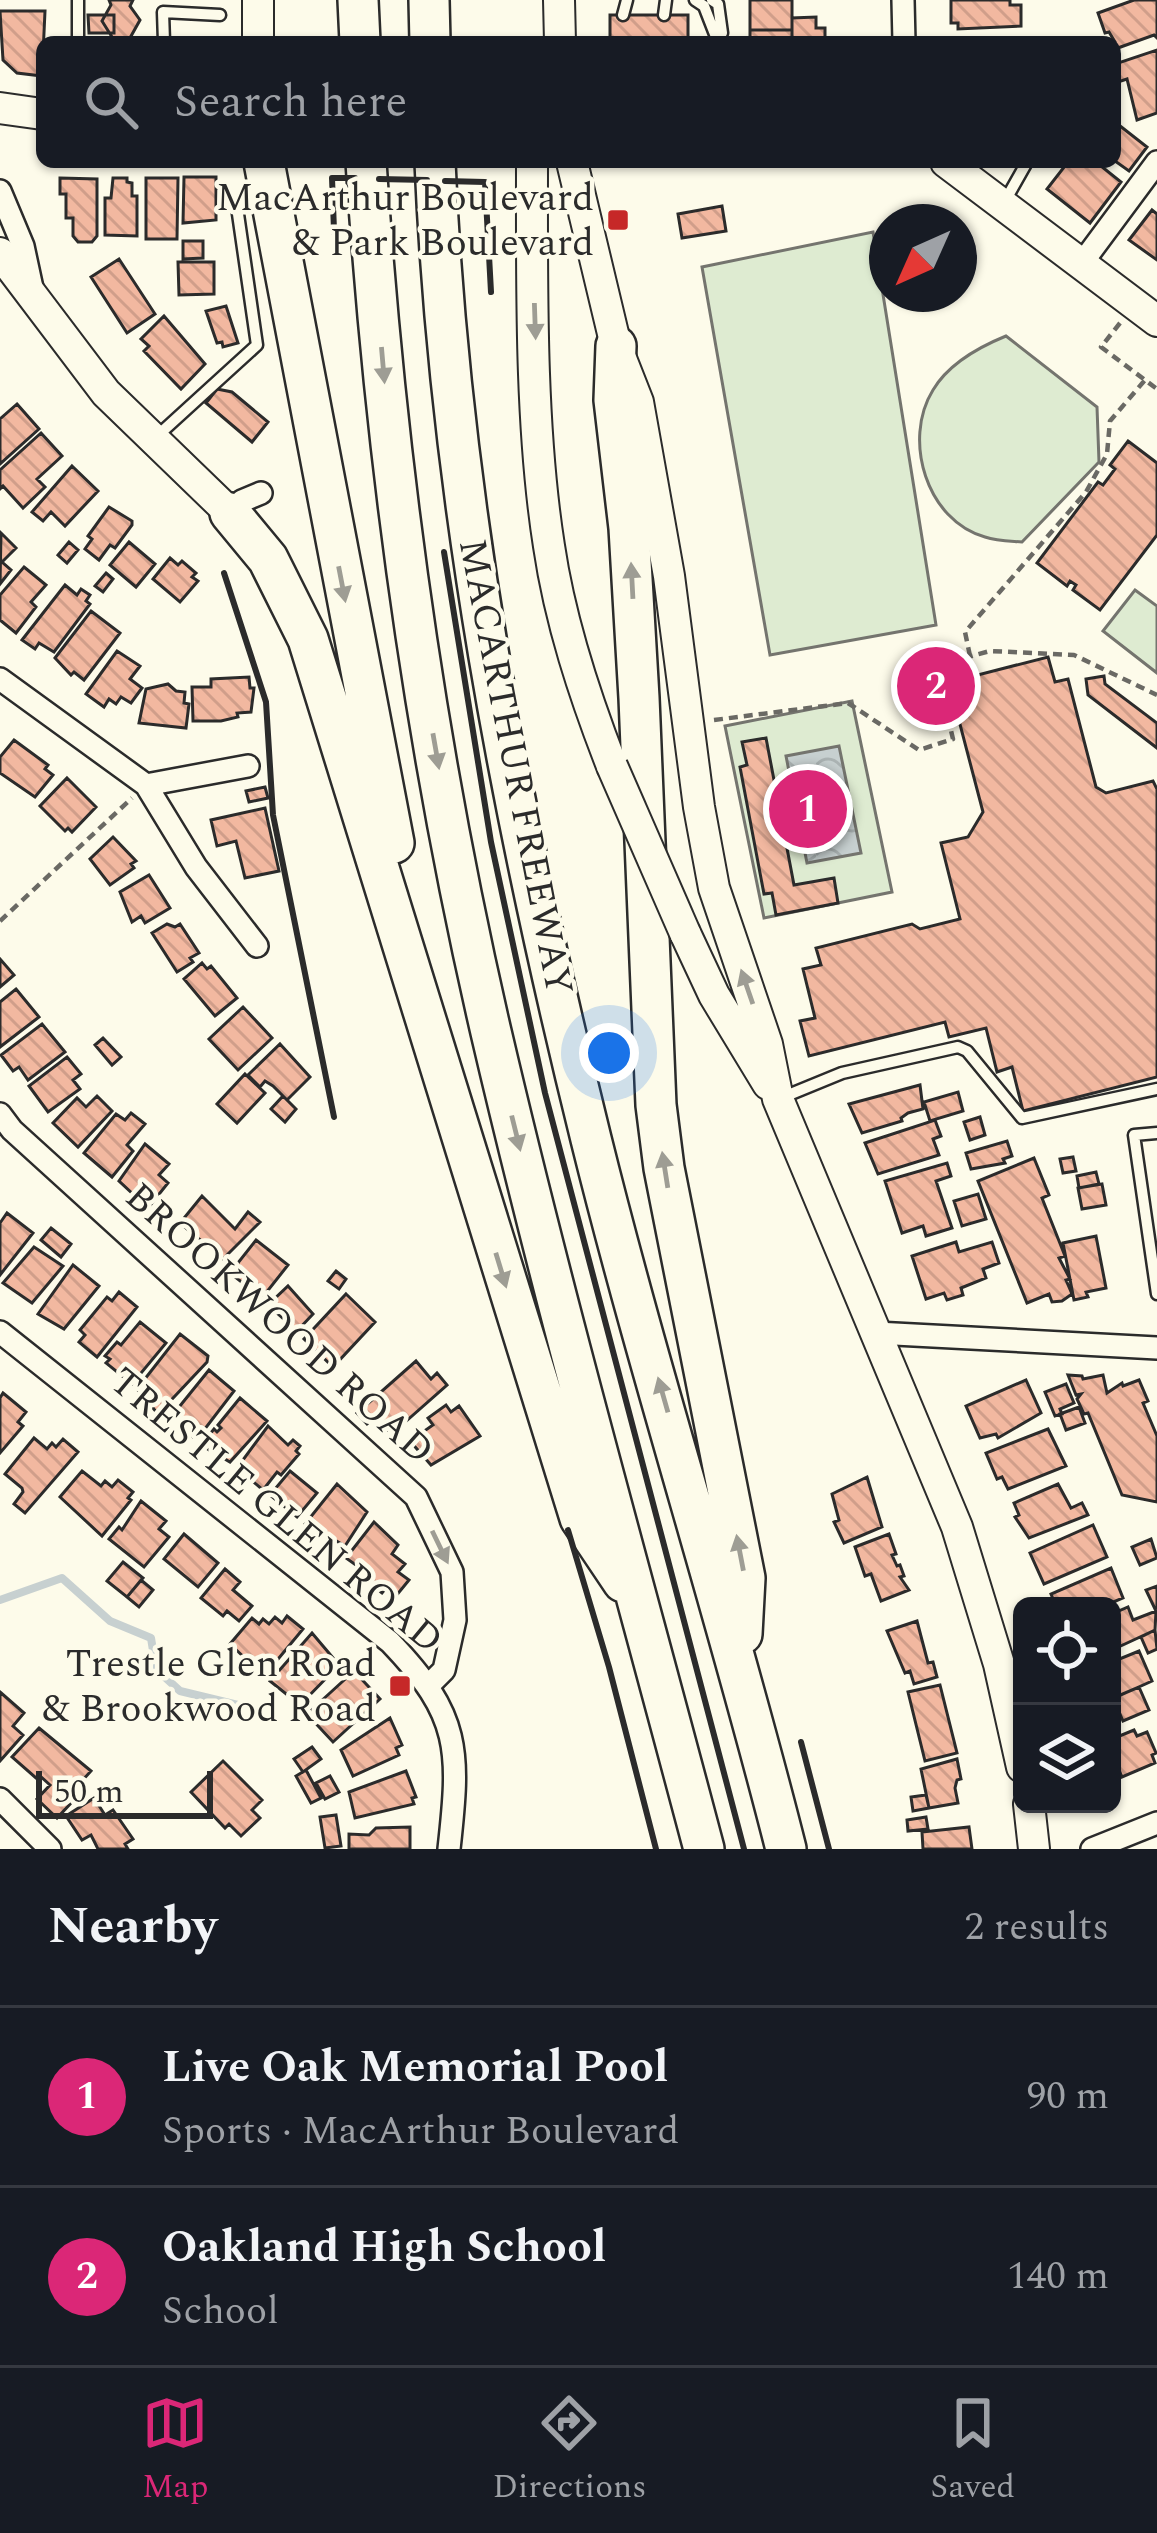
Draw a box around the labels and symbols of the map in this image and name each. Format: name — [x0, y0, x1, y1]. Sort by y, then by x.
place label: MacArthur Boulevard & Park Boulevard — [216, 169, 594, 273]
north arrow — [869, 204, 977, 312]
marker: MacArthur Boulevard & Park Boulevard — [605, 207, 631, 233]
one-way arrow — [526, 303, 545, 341]
one-way arrow — [373, 347, 392, 384]
street label: MACARTHUR FREEWAY — [442, 534, 588, 1000]
one-way arrow — [623, 562, 642, 599]
one-way arrow — [333, 566, 352, 604]
pin: 2 — [897, 641, 975, 731]
one-way arrow — [427, 733, 446, 770]
pin: 1 — [769, 764, 847, 854]
one-way arrow — [737, 968, 755, 1004]
your location — [579, 1023, 639, 1083]
one-way arrow — [507, 1114, 526, 1151]
one-way arrow — [655, 1151, 674, 1188]
street label: BROOKWOOD ROAD — [111, 1169, 447, 1479]
one-way arrow — [493, 1252, 511, 1289]
street label: TRESTLE GLEN ROAD — [96, 1353, 456, 1669]
one-way arrow — [652, 1376, 671, 1413]
one-way arrow — [430, 1530, 450, 1565]
one-way arrow — [730, 1533, 749, 1571]
place label: Trestle Glen Road & Brookwood Road — [43, 1635, 376, 1739]
marker: Trestle Glen Road & Brookwood Road — [387, 1673, 413, 1699]
scale bar — [36, 1765, 213, 1818]

